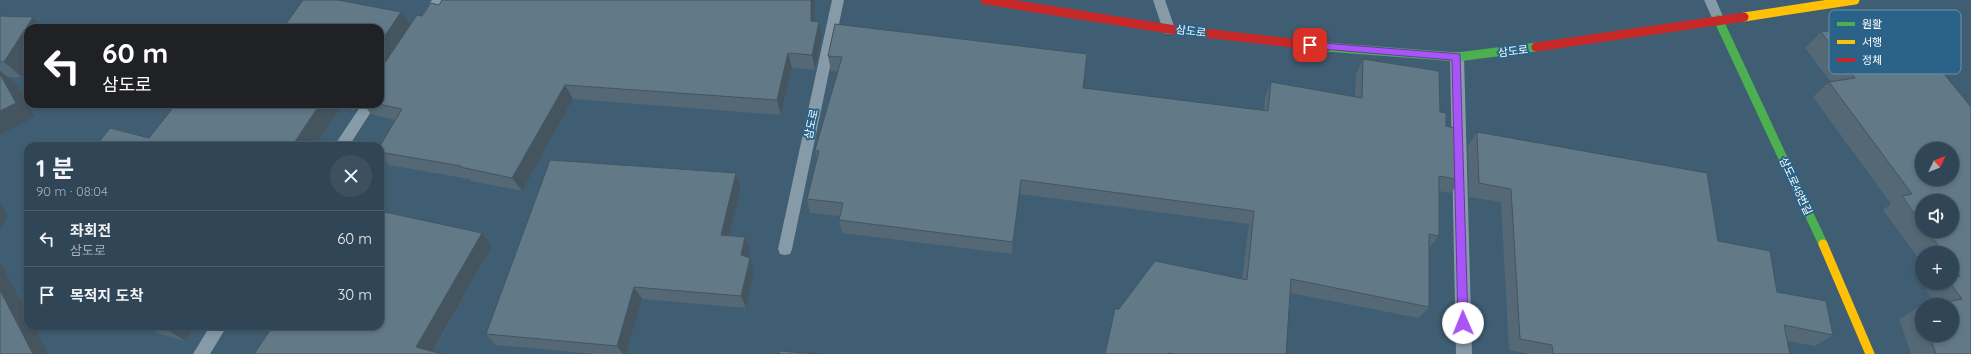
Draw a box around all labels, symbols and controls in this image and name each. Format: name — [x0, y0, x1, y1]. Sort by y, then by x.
legend — [1829, 10, 1961, 74]
text: 원활 — [1862, 17, 1882, 31]
street label: 삼도로 — [1175, 22, 1207, 40]
pin — [1293, 28, 1327, 62]
icon: arrive — [1299, 34, 1321, 56]
text: 60 m — [102, 35, 168, 70]
text: 서행 — [1862, 35, 1882, 49]
icon: left — [36, 40, 88, 92]
street label: 삼도로 — [1497, 42, 1529, 60]
text: 정체 — [1862, 53, 1882, 67]
text: 삼도로 — [102, 73, 152, 96]
street label: 삼도로 — [801, 108, 821, 140]
north arrow — [1915, 142, 1959, 186]
map controls — [1915, 142, 1959, 342]
text: 1 분 — [36, 153, 74, 183]
button: close — [330, 155, 372, 197]
street label: 삼도로48번길 — [1776, 155, 1816, 217]
text: 90 m · 08:04 — [36, 183, 108, 199]
button: sound — [1915, 194, 1959, 238]
text: 좌회전 — [70, 221, 111, 240]
icon: left — [36, 228, 58, 250]
text: 60 m — [337, 229, 372, 248]
text: 삼도로 — [70, 242, 106, 258]
button: + — [1915, 246, 1959, 290]
icon: arrive — [36, 284, 58, 306]
text: 30 m — [337, 285, 372, 304]
text: 목적지 도착 — [70, 286, 143, 305]
button: − — [1915, 298, 1959, 342]
position arrow — [1442, 302, 1484, 344]

